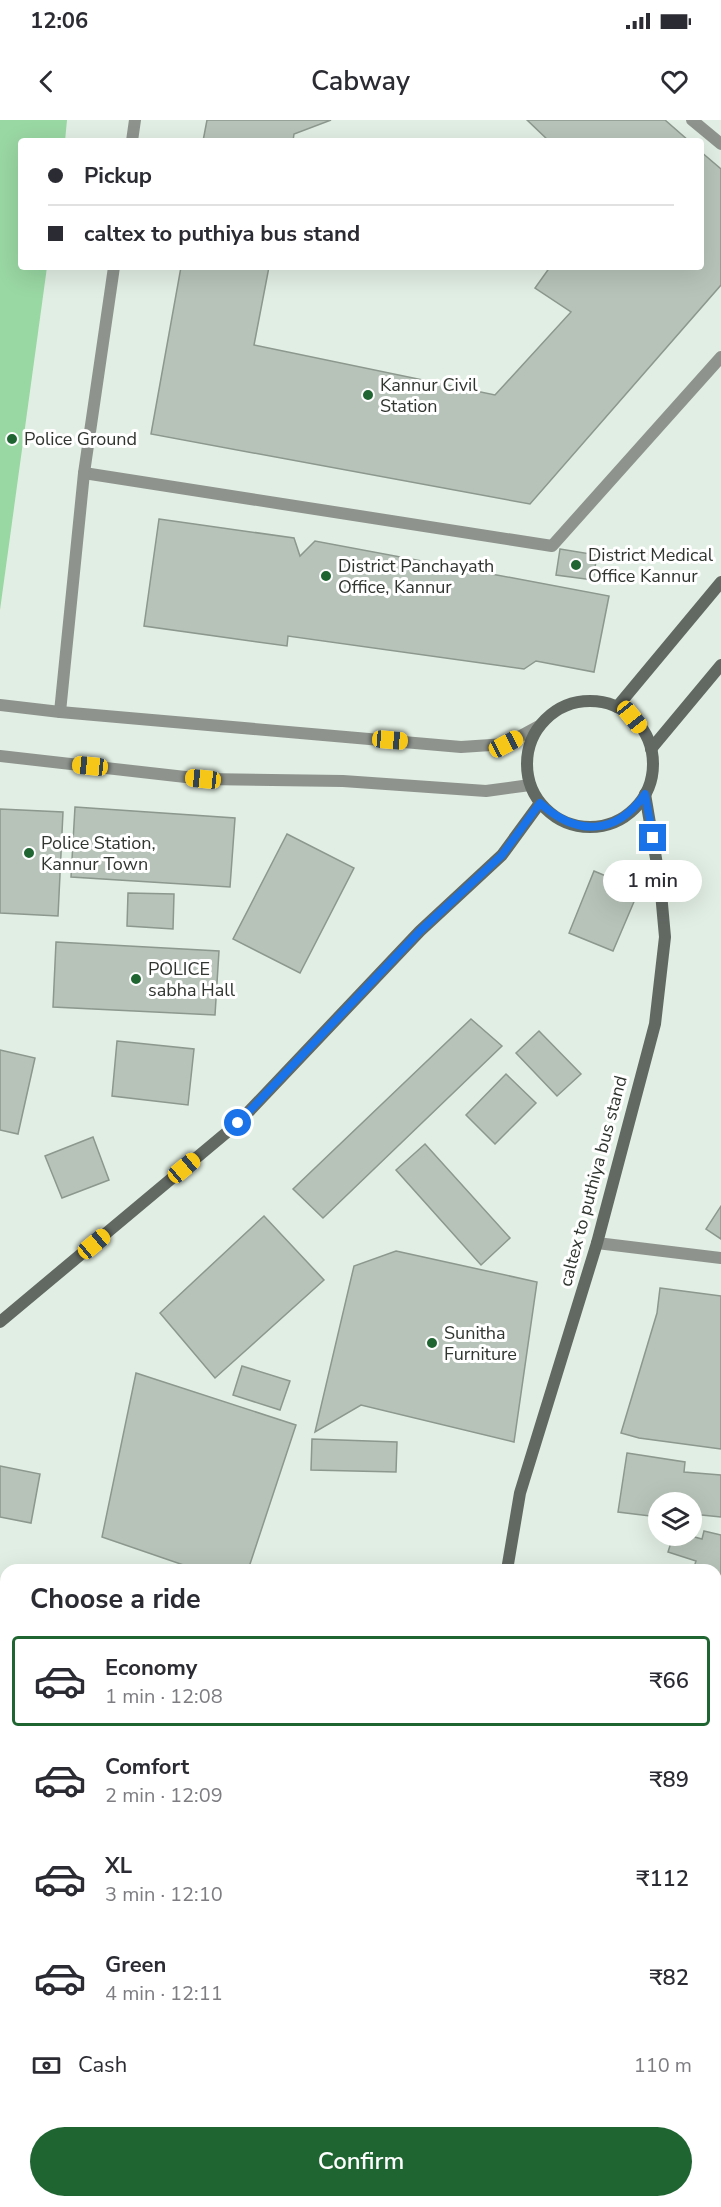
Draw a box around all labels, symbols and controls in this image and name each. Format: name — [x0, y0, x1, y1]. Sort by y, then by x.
text: 12:06 — [30, 6, 88, 36]
text: Cabway — [311, 63, 410, 100]
icon: back — [30, 65, 63, 98]
icon: heart — [658, 65, 691, 98]
text: Pickup — [84, 161, 152, 191]
text: caltex to puthiya bus stand — [84, 219, 360, 249]
place label: Kannur Civil Station — [380, 373, 478, 418]
marker: Kannur Civil Station — [361, 388, 375, 402]
place label: Police Ground — [24, 427, 137, 451]
marker: Police Ground — [5, 432, 19, 446]
place label: District Medical Office Kannur — [588, 543, 714, 588]
place label: District Panchayath Office, Kannur — [338, 554, 494, 599]
marker: District Medical Office Kannur — [569, 558, 583, 572]
marker: District Panchayath Office, Kannur — [319, 569, 333, 583]
car — [614, 697, 650, 737]
car — [486, 728, 526, 760]
car — [371, 729, 409, 751]
car — [71, 755, 109, 777]
car — [184, 768, 222, 790]
route end — [639, 824, 666, 851]
place label: Police Station, Kannur Town — [41, 831, 156, 876]
marker: Police Station, Kannur Town — [22, 846, 36, 860]
callout: 1 min — [604, 859, 702, 901]
text: 1 min — [627, 867, 678, 894]
place label: POLICE sabha Hall — [148, 957, 236, 1002]
marker: POLICE sabha Hall — [129, 972, 143, 986]
street label: caltex to puthiya bus stand — [553, 1073, 633, 1289]
route start — [224, 1109, 251, 1136]
car — [164, 1150, 204, 1186]
car — [74, 1226, 114, 1262]
place label: Sunitha Furniture — [444, 1321, 517, 1366]
marker: Sunitha Furniture — [425, 1336, 439, 1350]
map controls — [648, 1492, 702, 1546]
button: layers — [648, 1492, 702, 1546]
text: Choose a ride — [30, 1581, 201, 1618]
text: Economy — [105, 1653, 197, 1683]
icon: car — [33, 1654, 87, 1708]
text: ₹66 — [649, 1666, 689, 1696]
text: 1 min · 12:08 — [105, 1683, 223, 1710]
text: Comfort — [105, 1752, 189, 1782]
icon: car — [33, 1753, 87, 1807]
text: ₹89 — [649, 1765, 689, 1795]
text: 2 min · 12:09 — [105, 1782, 223, 1809]
text: XL — [105, 1851, 132, 1881]
icon: car — [33, 1852, 87, 1906]
text: ₹112 — [636, 1864, 689, 1894]
text: 3 min · 12:10 — [105, 1881, 223, 1908]
text: Green — [105, 1950, 166, 1980]
icon: car — [33, 1951, 87, 2005]
text: ₹82 — [649, 1963, 689, 1993]
text: 4 min · 12:11 — [105, 1980, 223, 2007]
icon: cash — [30, 2049, 63, 2082]
text: Cash — [78, 2050, 127, 2080]
text: 110 m — [634, 2052, 692, 2079]
button: Confirm — [30, 2127, 692, 2196]

